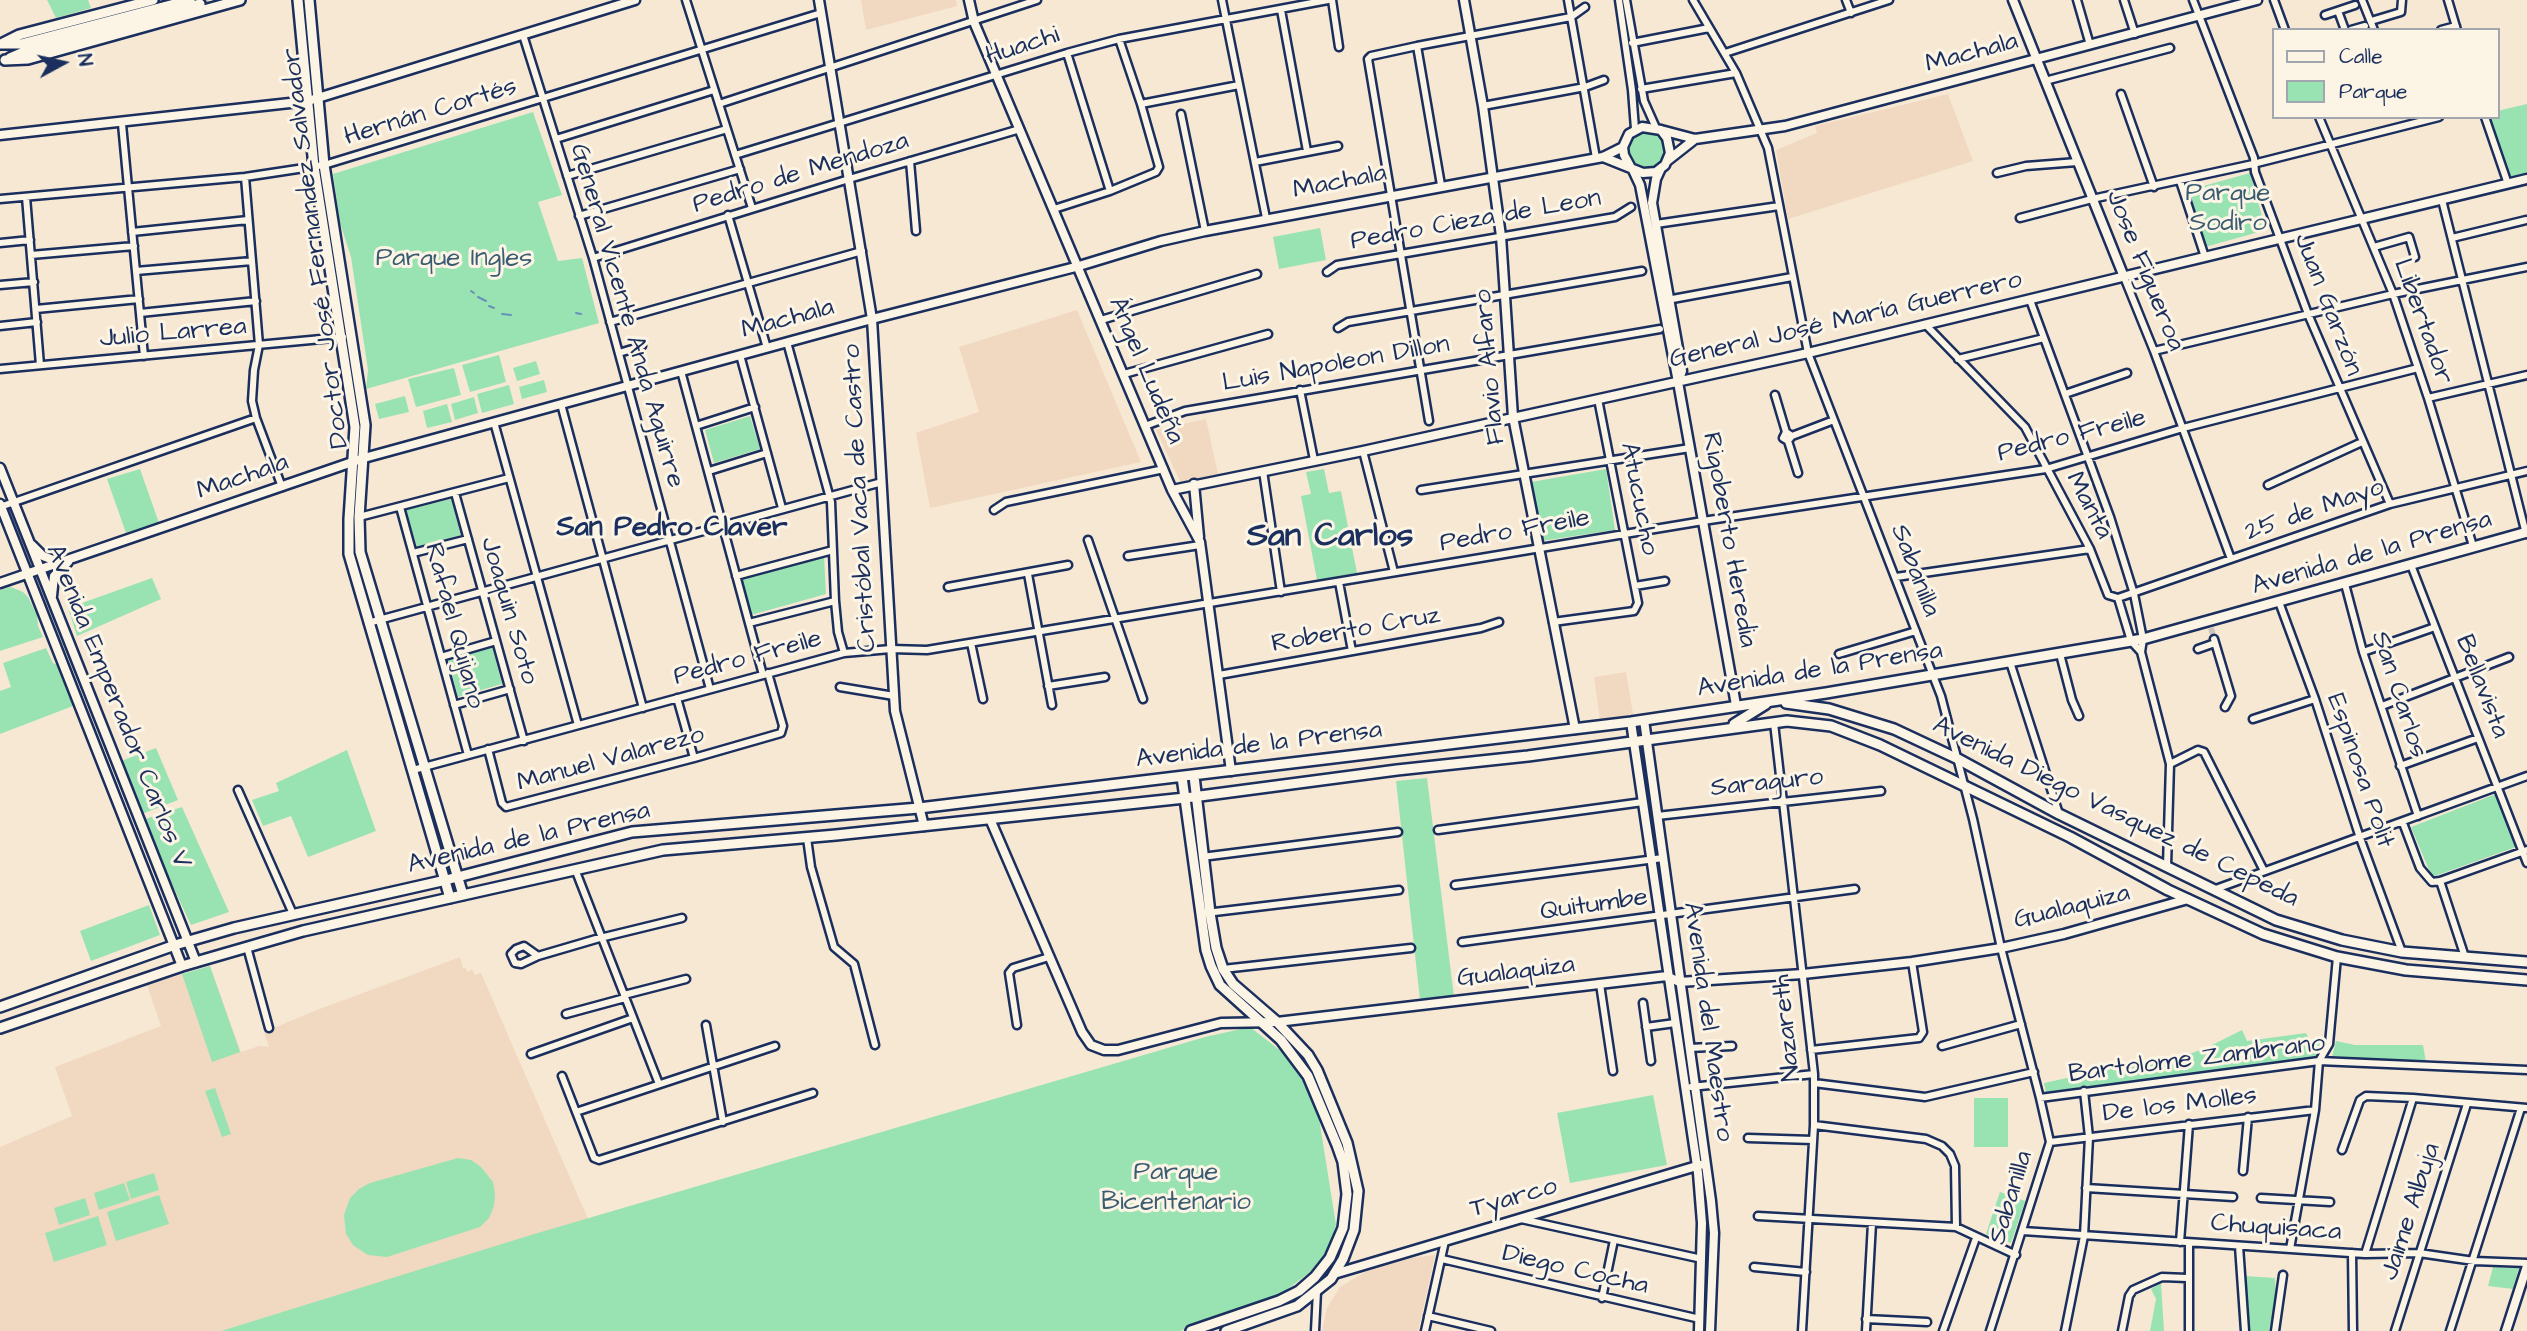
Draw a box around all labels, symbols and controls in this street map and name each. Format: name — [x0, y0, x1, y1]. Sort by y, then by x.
street label: Huachi — [982, 21, 1064, 73]
street label: Machala — [1922, 27, 2022, 81]
north arrow — [28, 28, 98, 98]
legend — [2272, 28, 2499, 119]
text: Calle — [2339, 42, 2383, 71]
street label: Doctor José Fernandez Salvador — [277, 46, 357, 450]
text: N — [70, 52, 98, 68]
street label: Hernán Cortés — [341, 72, 521, 154]
text: Parque — [2339, 77, 2407, 106]
street label: Pedro de Mendoza — [689, 126, 913, 222]
street label: General Vicente Anda Aguirre — [562, 140, 690, 492]
street label: Machala — [1291, 159, 1389, 207]
park label: Parque Sodiro — [2186, 179, 2270, 241]
street label: Pedro Cieza de Leon — [1348, 184, 1604, 258]
street label: Jose Figueroa — [2098, 186, 2190, 356]
street label: Juan Garzón — [2286, 230, 2368, 380]
park label: Parque Ingles — [376, 244, 532, 276]
street label: Libertador — [2385, 255, 2459, 389]
street label: General José María Guerrero — [1667, 265, 2025, 377]
street label: Flavio Alfaro — [1469, 288, 1513, 446]
street label: Machala — [738, 293, 838, 347]
street label: Ángel Ludeña — [1100, 293, 1190, 449]
street label: Julio Larrea — [98, 312, 248, 356]
street label: Luis Napoleon Dillon — [1220, 330, 1452, 400]
street label: Cristóbal Vaca de Castro — [837, 343, 885, 653]
street label: Pedro Freile — [1995, 403, 2149, 471]
street label: Rigoberto Heredia — [1694, 430, 1762, 650]
street label: Atucucho — [1612, 440, 1664, 558]
street label: Machala — [193, 448, 293, 508]
street label: Manta — [2057, 467, 2119, 545]
street label: 25 de Mayo — [2241, 473, 2389, 549]
street label: Pedro Freile — [1438, 503, 1592, 561]
street label: Avenida de la Prensa — [2249, 505, 2495, 603]
district label: San Pedro Claver — [557, 512, 787, 546]
district label: San Carlos — [1247, 518, 1413, 558]
street label: Sabanilla — [1882, 521, 1946, 621]
street label: Joaquin Soto — [472, 534, 544, 688]
street label: Avenida Emperador Carlos V — [38, 540, 196, 874]
street label: Rafael Quijano — [416, 540, 490, 712]
street label: Roberto Cruz — [1269, 601, 1443, 661]
street label: Pedro Freile — [671, 624, 825, 694]
street label: San Carlos — [2363, 628, 2433, 762]
street label: Bellavista — [2447, 631, 2515, 743]
street label: Avenida de la Prensa — [1695, 636, 1945, 706]
street label: Espinosa Polit — [2318, 690, 2400, 852]
street label: Avenida Diego Vasquez de Cepeda — [1927, 711, 2303, 915]
street label: Avenida de la Prensa — [1134, 715, 1384, 777]
street label: Manuel Valarezo — [514, 720, 708, 800]
street label: Saraguro — [1709, 763, 1825, 805]
street label: Avenida de la Prensa — [405, 796, 653, 882]
street label: Gualaquiza — [2011, 879, 2133, 937]
street label: Quitumbe — [1538, 883, 1650, 929]
street label: Avenida del Maestro — [1675, 900, 1739, 1144]
street label: Gualaquiza — [1455, 950, 1577, 996]
street label: Nazareth — [1767, 973, 1809, 1083]
street label: Bartolome Zambrano — [2067, 1029, 2327, 1091]
street label: De los Molles — [2101, 1081, 2259, 1131]
street label: Jaime Albuja — [2375, 1140, 2449, 1284]
street label: Sabanilla — [1983, 1147, 2041, 1249]
park label: Parque Bicentenario — [1101, 1158, 1251, 1220]
street label: Tyarco — [1467, 1172, 1561, 1226]
street label: Chuquisaca — [2210, 1209, 2342, 1249]
street label: Diego Cocha — [1499, 1239, 1651, 1303]

